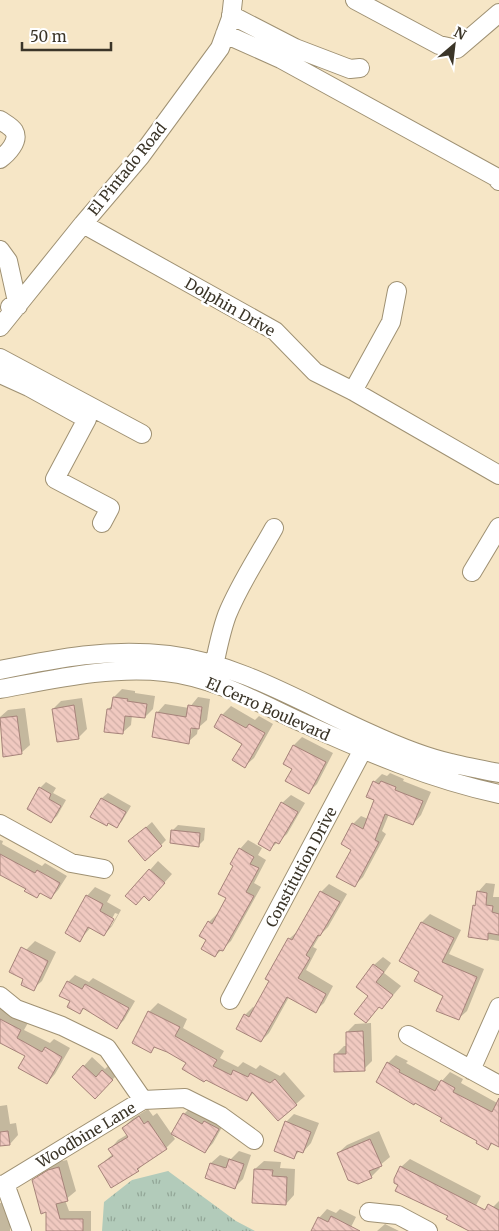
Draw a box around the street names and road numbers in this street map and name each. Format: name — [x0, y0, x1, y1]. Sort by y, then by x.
street label: El Pintado Road — [84, 119, 170, 219]
street label: Dolphin Drive — [182, 274, 279, 341]
street label: El Cerro Boulevard — [203, 673, 333, 745]
street label: Constitution Drive — [261, 804, 341, 930]
street label: Woodbine Lane — [32, 1098, 139, 1173]

